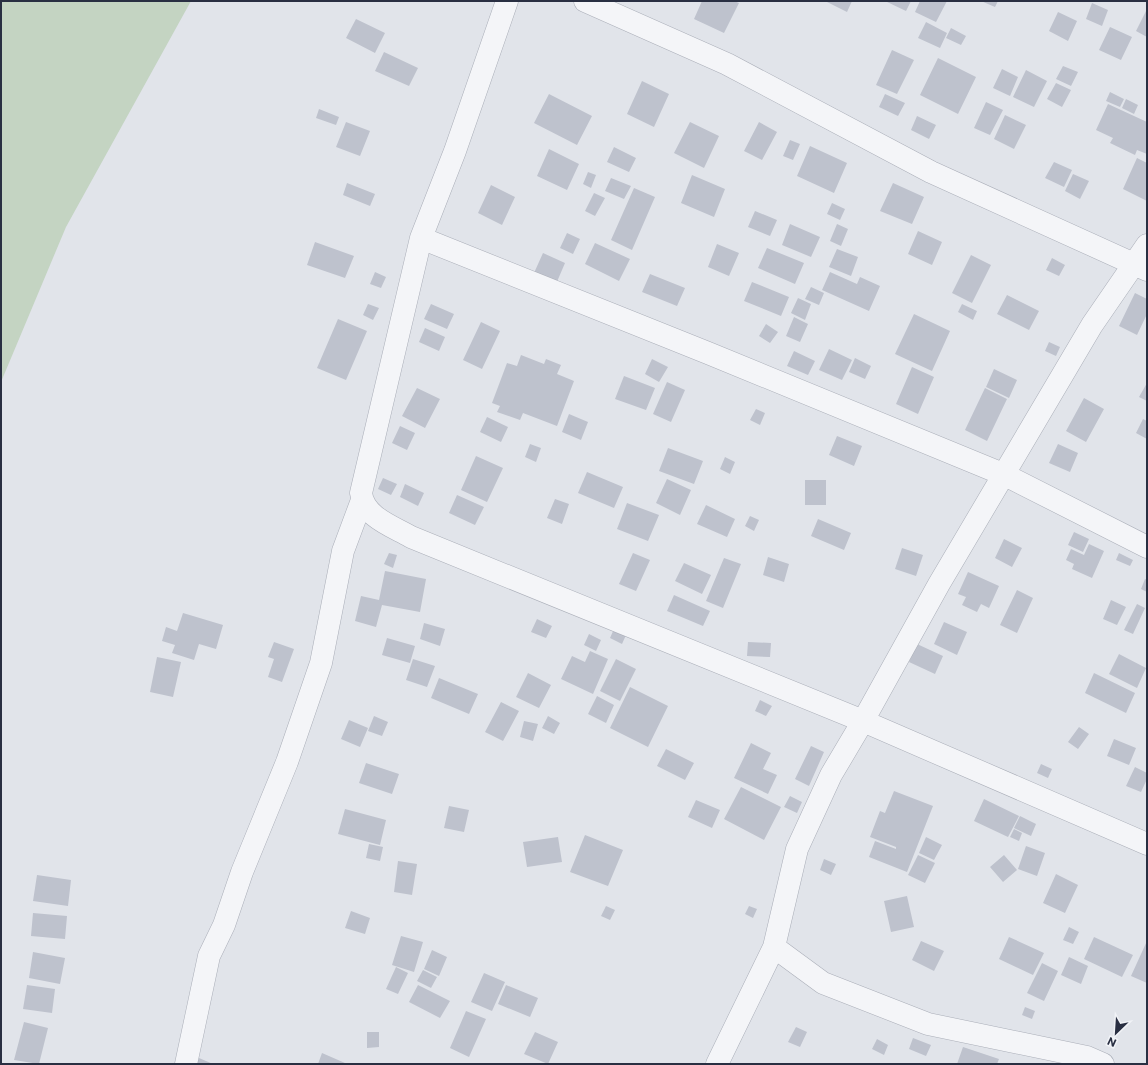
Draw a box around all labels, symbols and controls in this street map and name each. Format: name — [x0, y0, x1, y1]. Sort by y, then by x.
north arrow — [1096, 1013, 1136, 1053]
text: N — [1105, 1035, 1118, 1050]

